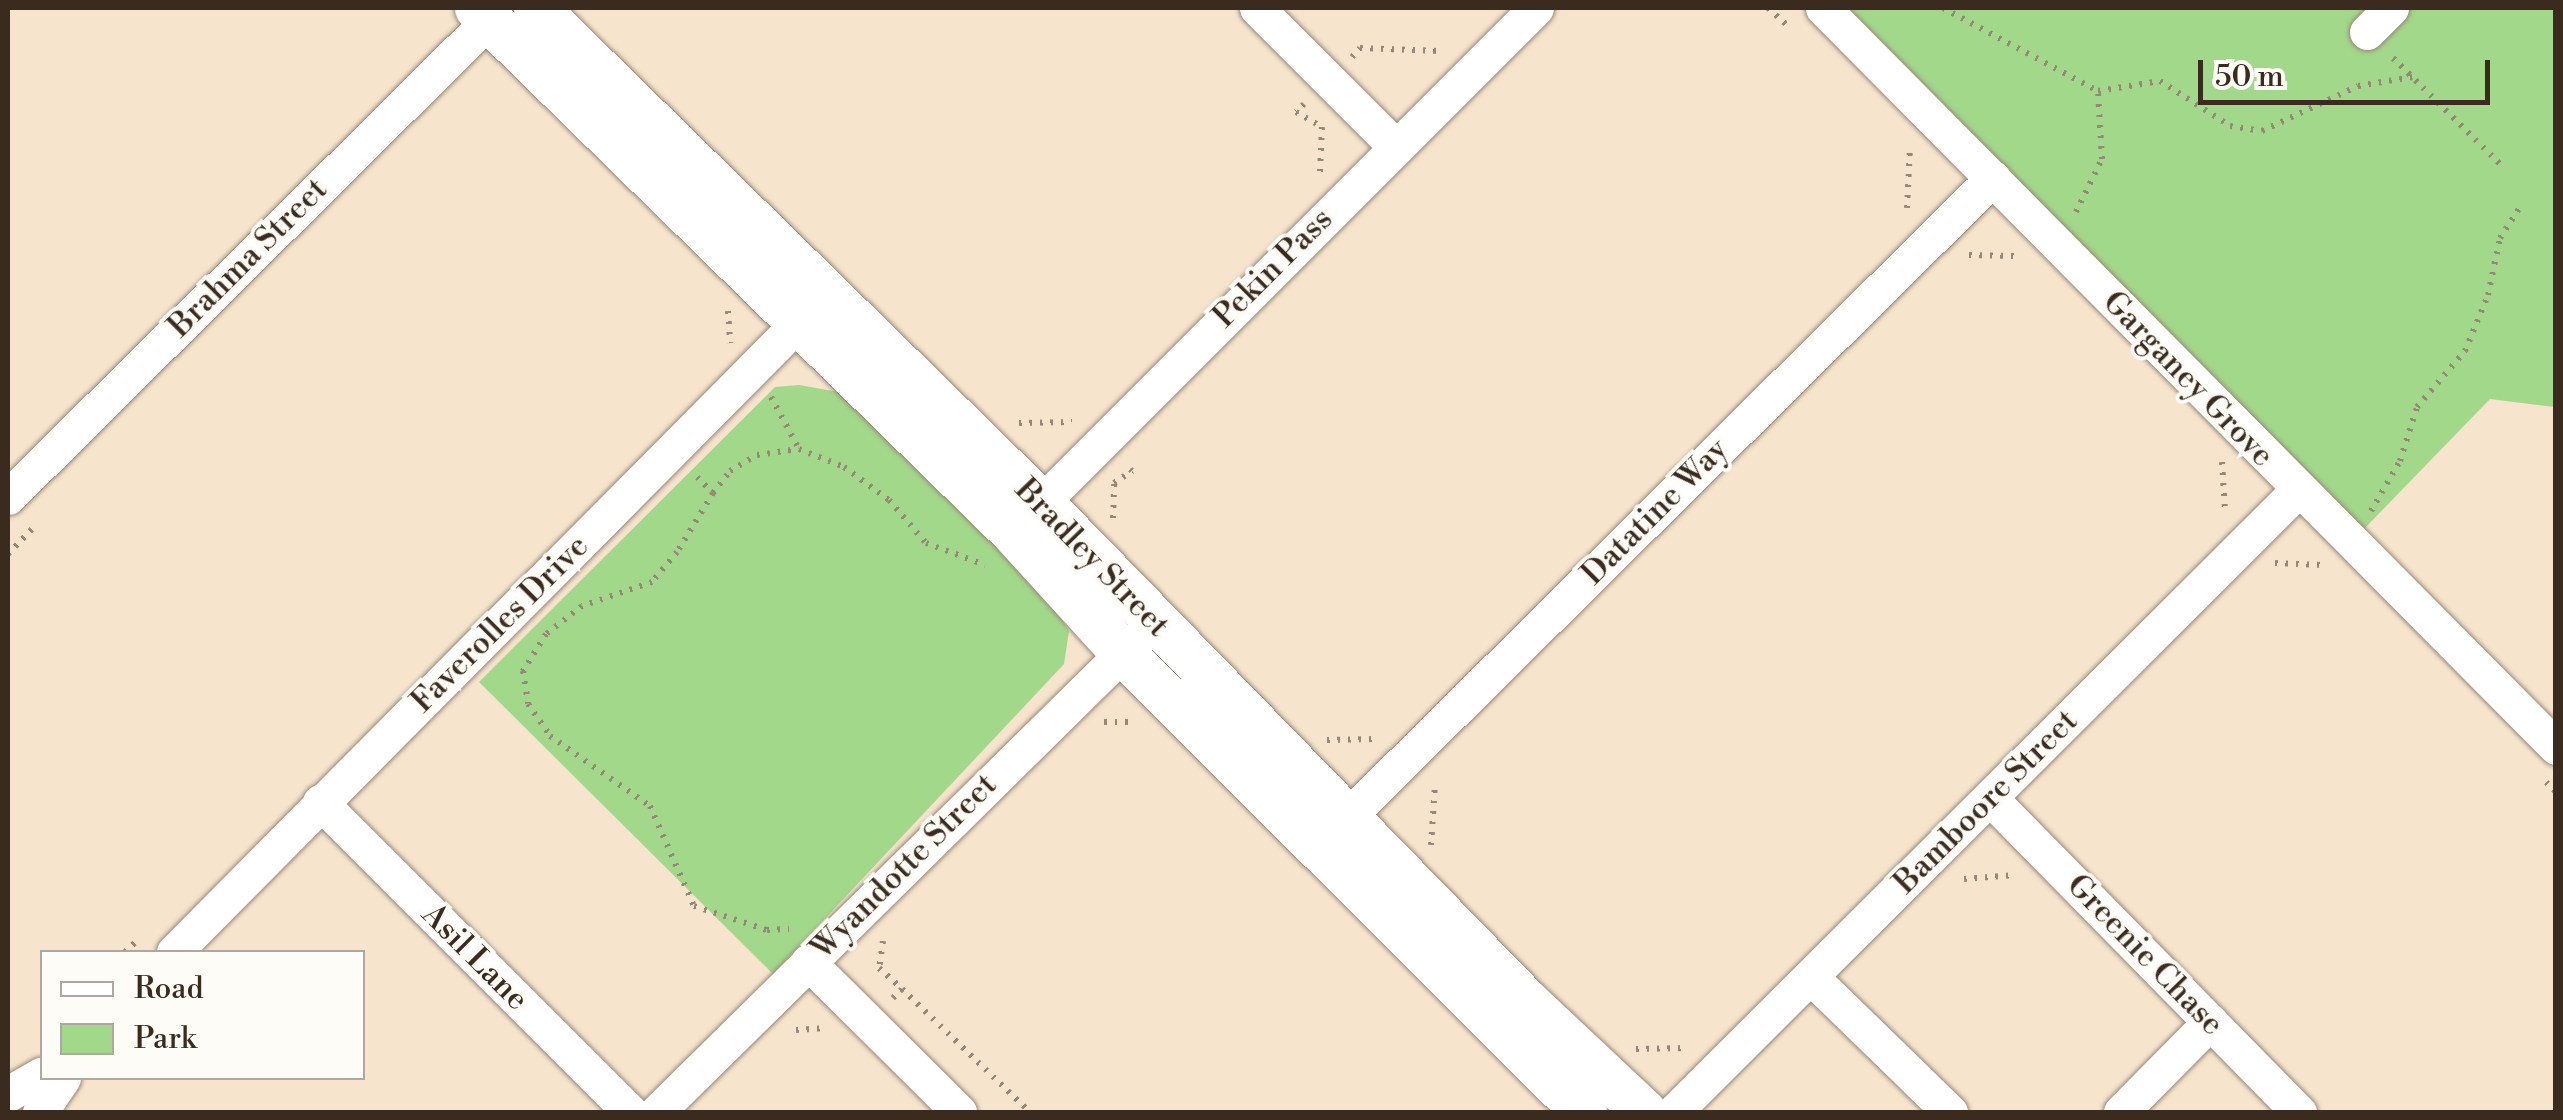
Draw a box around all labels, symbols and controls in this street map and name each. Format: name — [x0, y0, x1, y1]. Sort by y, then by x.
scale bar — [2203, 40, 2496, 102]
text: 50 m — [2215, 58, 2284, 96]
street label: Brahma Street — [160, 170, 336, 346]
street label: Pekin Pass — [1205, 200, 1341, 336]
street label: Garganey Grove — [2095, 283, 2281, 475]
street label: Datatine Way — [1574, 431, 1736, 593]
street label: Bradley Street — [1007, 471, 1177, 645]
street label: Faverolles Drive — [403, 527, 597, 721]
street label: Bamboore Street — [1886, 702, 2086, 902]
street label: Wyandotte Street — [803, 766, 1005, 968]
street label: Greenie Chase — [2058, 866, 2232, 1044]
street label: Asil Lane — [414, 896, 536, 1018]
legend — [40, 950, 365, 1080]
text: Road — [134, 970, 204, 1008]
text: Park — [134, 1020, 196, 1058]

